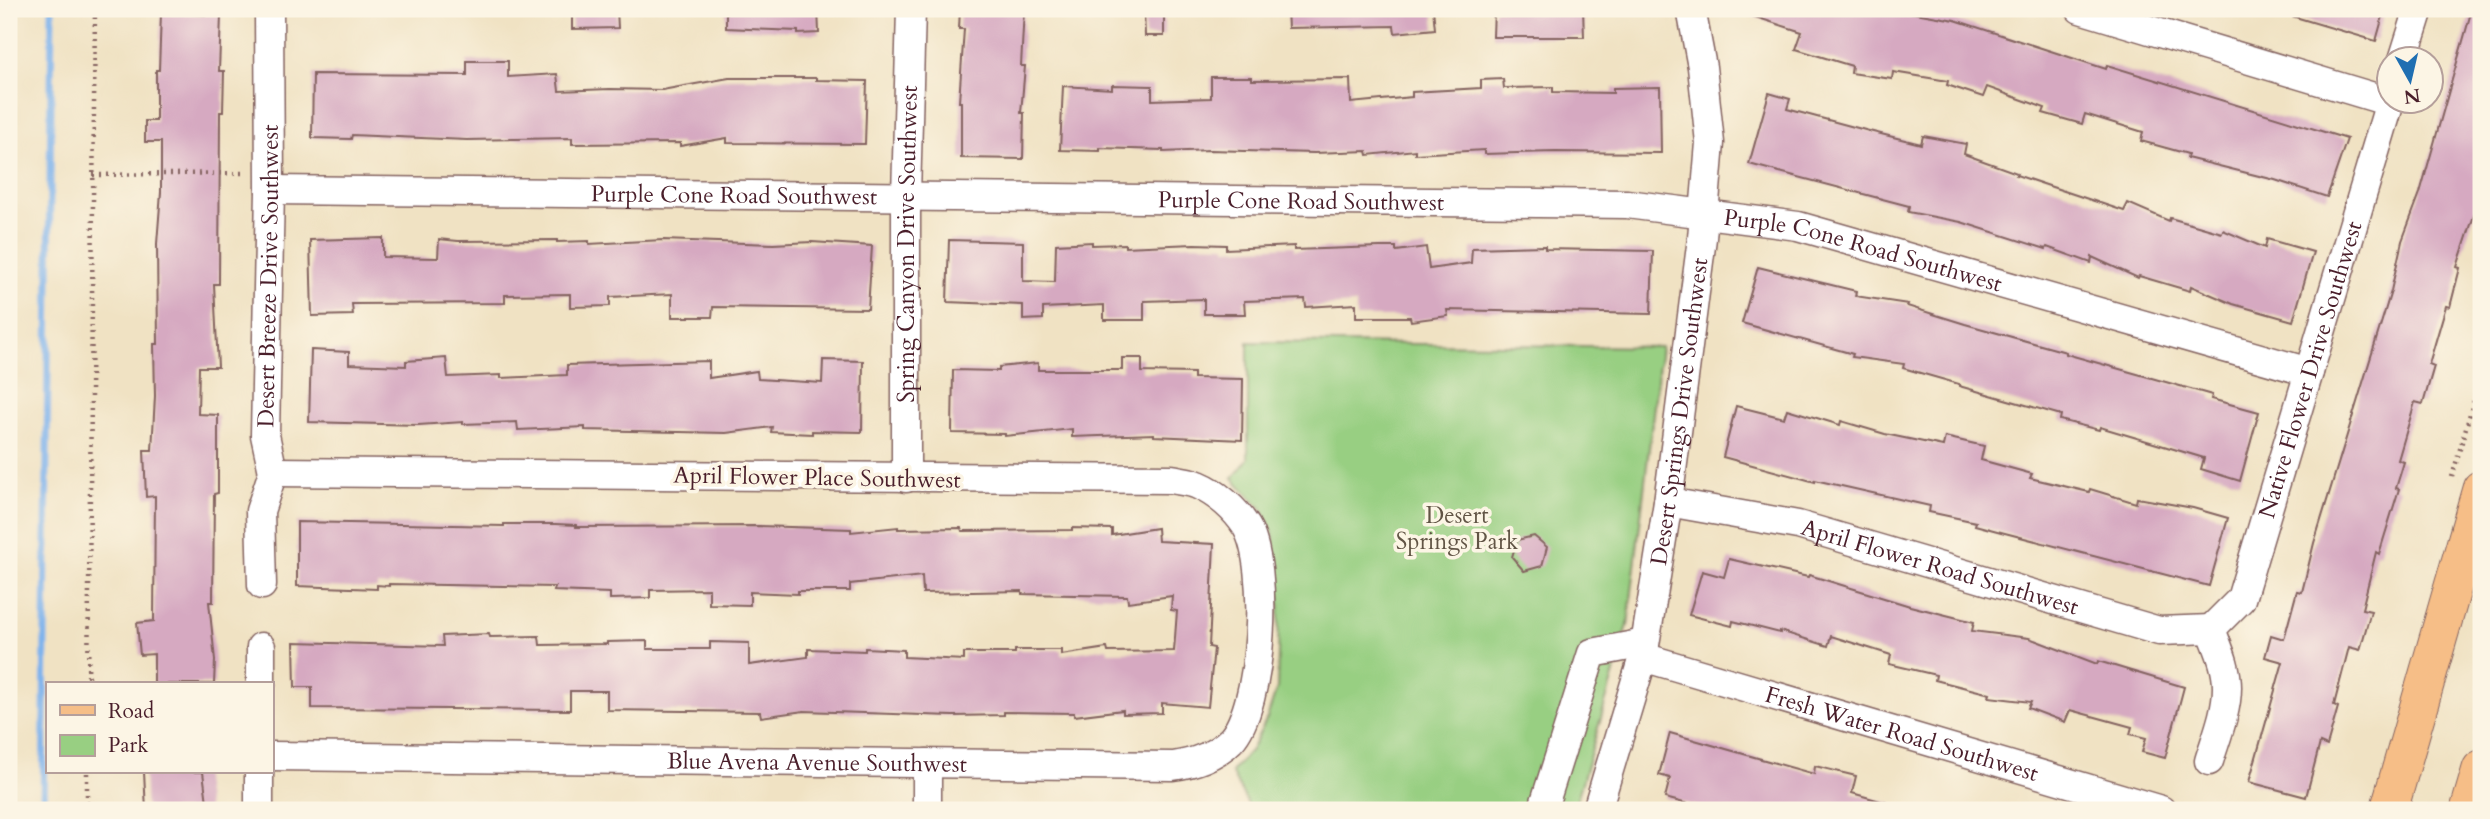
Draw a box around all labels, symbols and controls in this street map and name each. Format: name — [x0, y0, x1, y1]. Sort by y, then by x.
north arrow — [2374, 46, 2444, 116]
text: N — [2402, 82, 2422, 110]
street label: Spring Canyon Drive Southwest — [891, 85, 925, 403]
street label: Desert Breeze Drive Southwest — [250, 124, 286, 428]
street label: Purple Cone Road Southwest — [591, 178, 877, 212]
street label: Purple Cone Road Southwest — [1158, 184, 1444, 218]
street label: Purple Cone Road Southwest — [1722, 202, 2006, 300]
street label: Native Flower Drive Southwest — [2251, 217, 2369, 522]
street label: Desert Springs Drive Southwest — [1643, 256, 1715, 567]
street label: April Flower Place Southwest — [673, 459, 961, 496]
park label: Desert Springs Park — [1396, 500, 1519, 557]
street label: April Flower Road Southwest — [1798, 512, 2082, 623]
street label: Fresh Water Road Southwest — [1762, 679, 2042, 789]
legend — [46, 682, 273, 774]
text: Road — [108, 697, 154, 726]
text: Park — [108, 731, 149, 760]
street label: Blue Avena Avenue Southwest — [667, 745, 967, 780]

